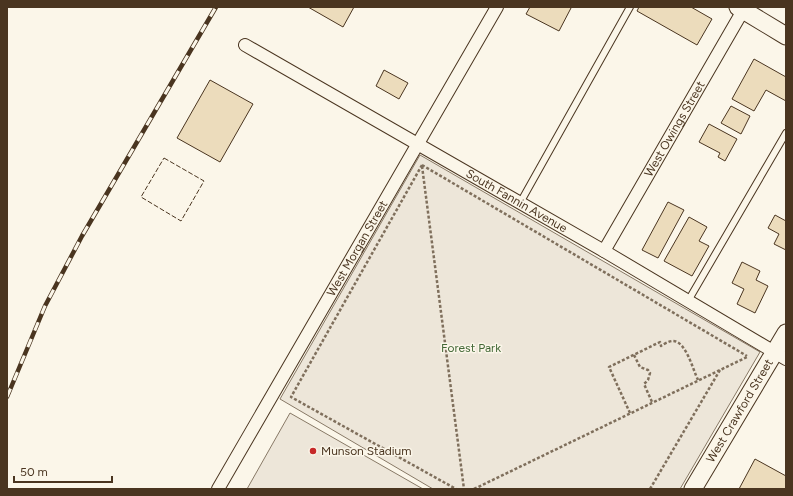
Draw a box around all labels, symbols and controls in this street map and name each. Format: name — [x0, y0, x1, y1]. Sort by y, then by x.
street label: West Owings Street — [641, 78, 708, 179]
street label: South Fannin Avenue — [463, 166, 570, 236]
street label: West Morgan Street — [324, 198, 391, 299]
park label: Forest Park — [441, 341, 501, 355]
street label: West Crawford Street — [703, 356, 776, 465]
place label: Munson Stadium — [321, 444, 411, 458]
marker: Munson Stadium — [308, 446, 318, 456]
scale bar — [14, 458, 112, 484]
text: 50 m — [20, 465, 48, 479]

